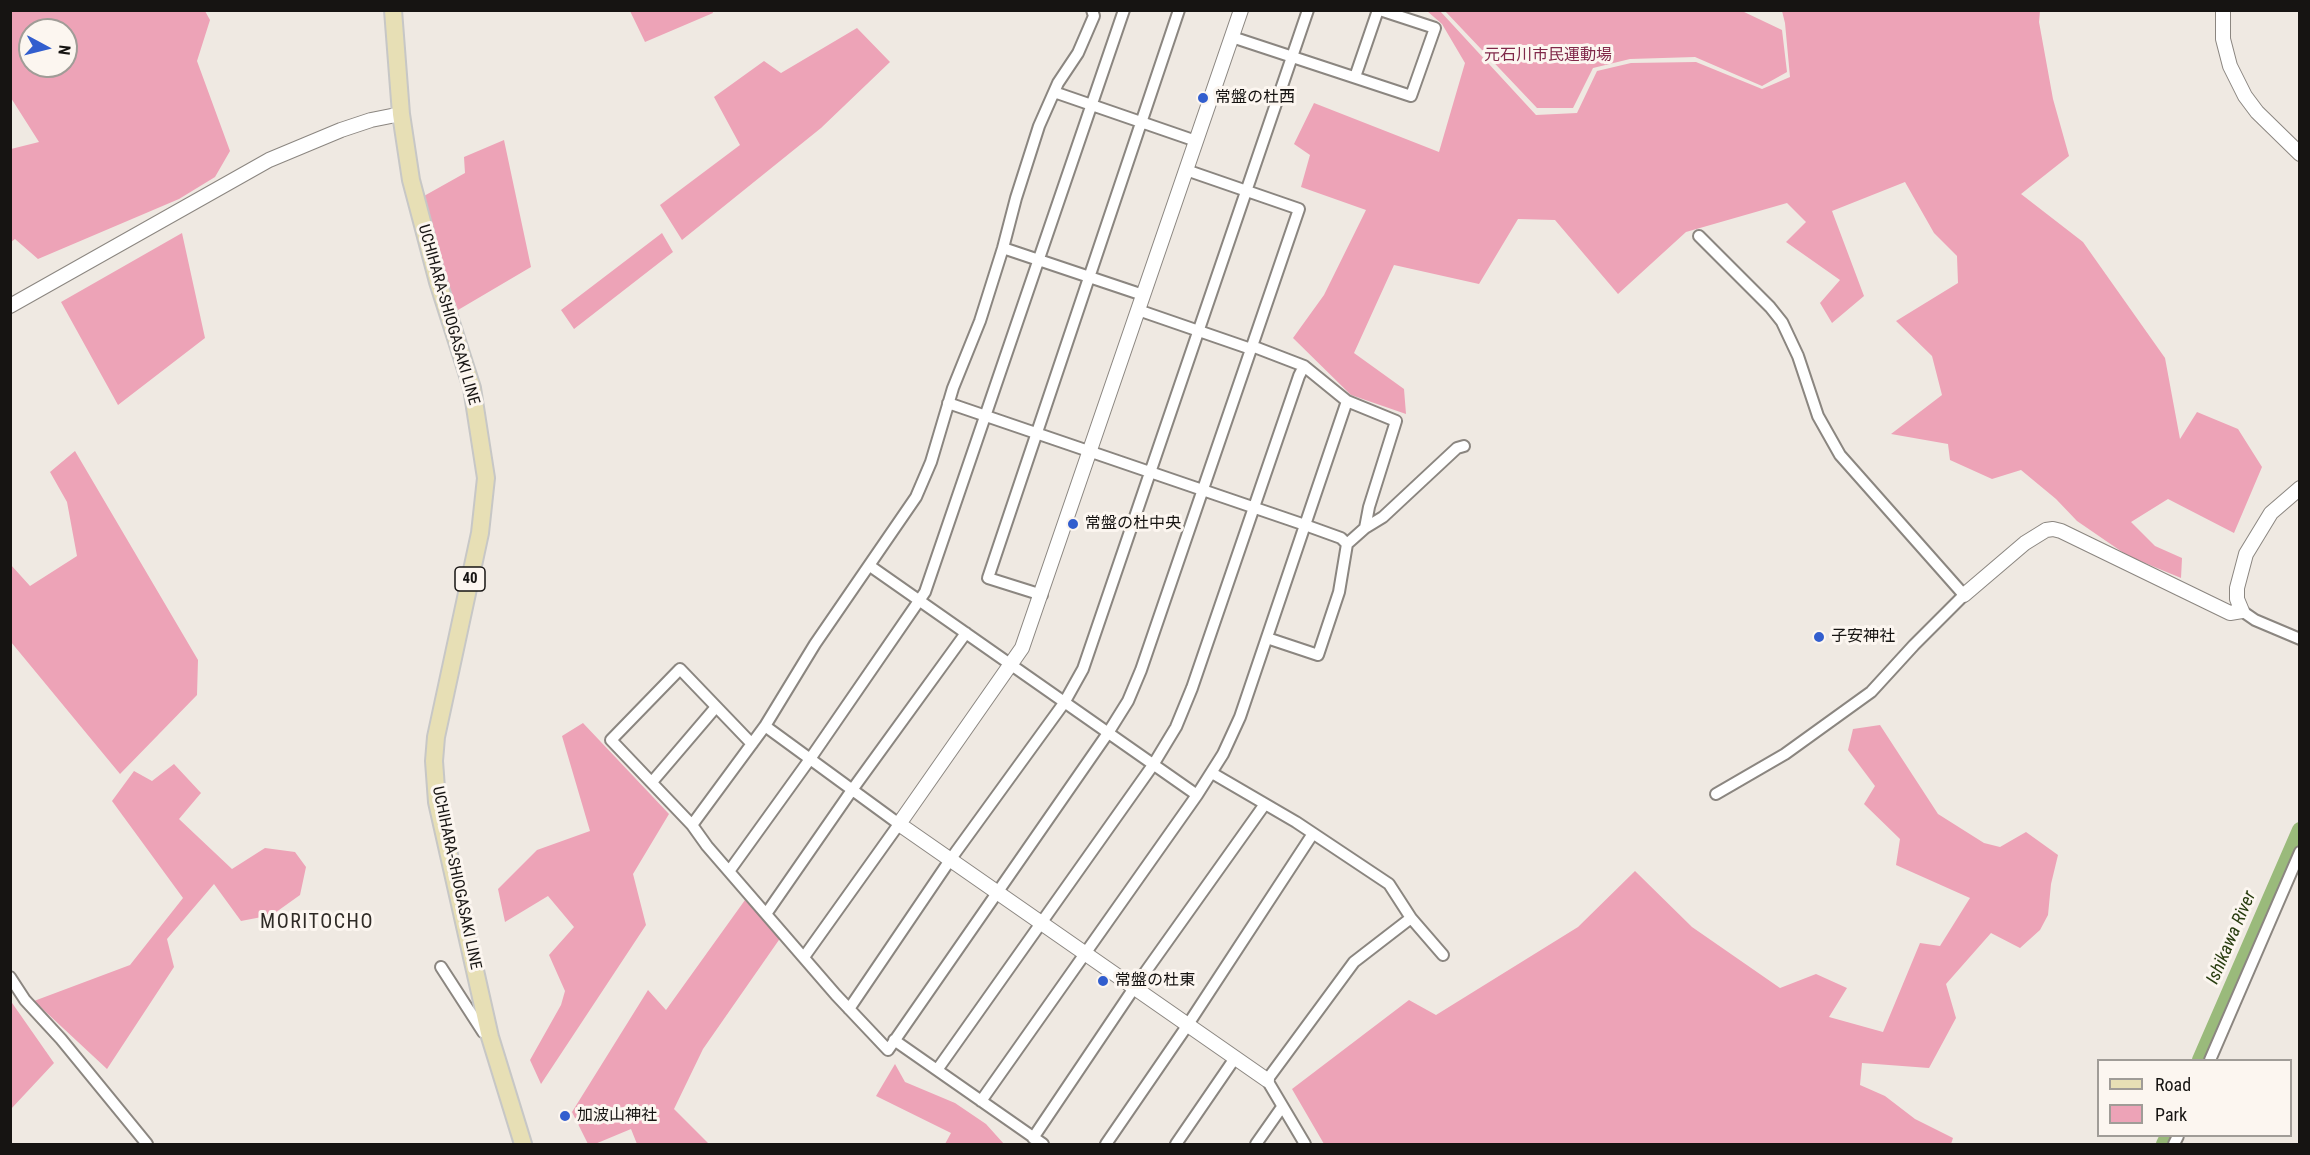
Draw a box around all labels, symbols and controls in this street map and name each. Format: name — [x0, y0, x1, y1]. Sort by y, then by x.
north arrow — [18, 18, 78, 78]
text: N — [54, 44, 74, 56]
park label: 元石川市民運動場 — [1484, 46, 1612, 66]
place label: 常盤の杜西 — [1215, 88, 1295, 108]
marker: 常盤の杜西 — [1196, 91, 1210, 105]
street label: UCHIHARA-SHIOGASAKI LINE — [413, 223, 483, 407]
place label: 常盤の杜中央 — [1085, 514, 1181, 534]
marker: 常盤の杜中央 — [1066, 517, 1080, 531]
road number: 40 — [455, 567, 485, 591]
place label: 子安神社 — [1831, 627, 1895, 647]
marker: 子安神社 — [1812, 630, 1826, 644]
street label: UCHIHARA-SHIOGASAKI LINE — [427, 785, 485, 971]
water label: Ishikawa River — [2203, 888, 2261, 988]
district label: MORITOCHO — [260, 911, 374, 935]
place label: 常盤の杜東 — [1115, 971, 1195, 991]
marker: 常盤の杜東 — [1096, 974, 1110, 988]
legend — [2097, 1059, 2292, 1137]
text: Road — [2155, 1074, 2191, 1095]
text: Park — [2155, 1104, 2187, 1125]
place label: 加波山神社 — [577, 1106, 657, 1126]
marker: 加波山神社 — [558, 1109, 572, 1123]

